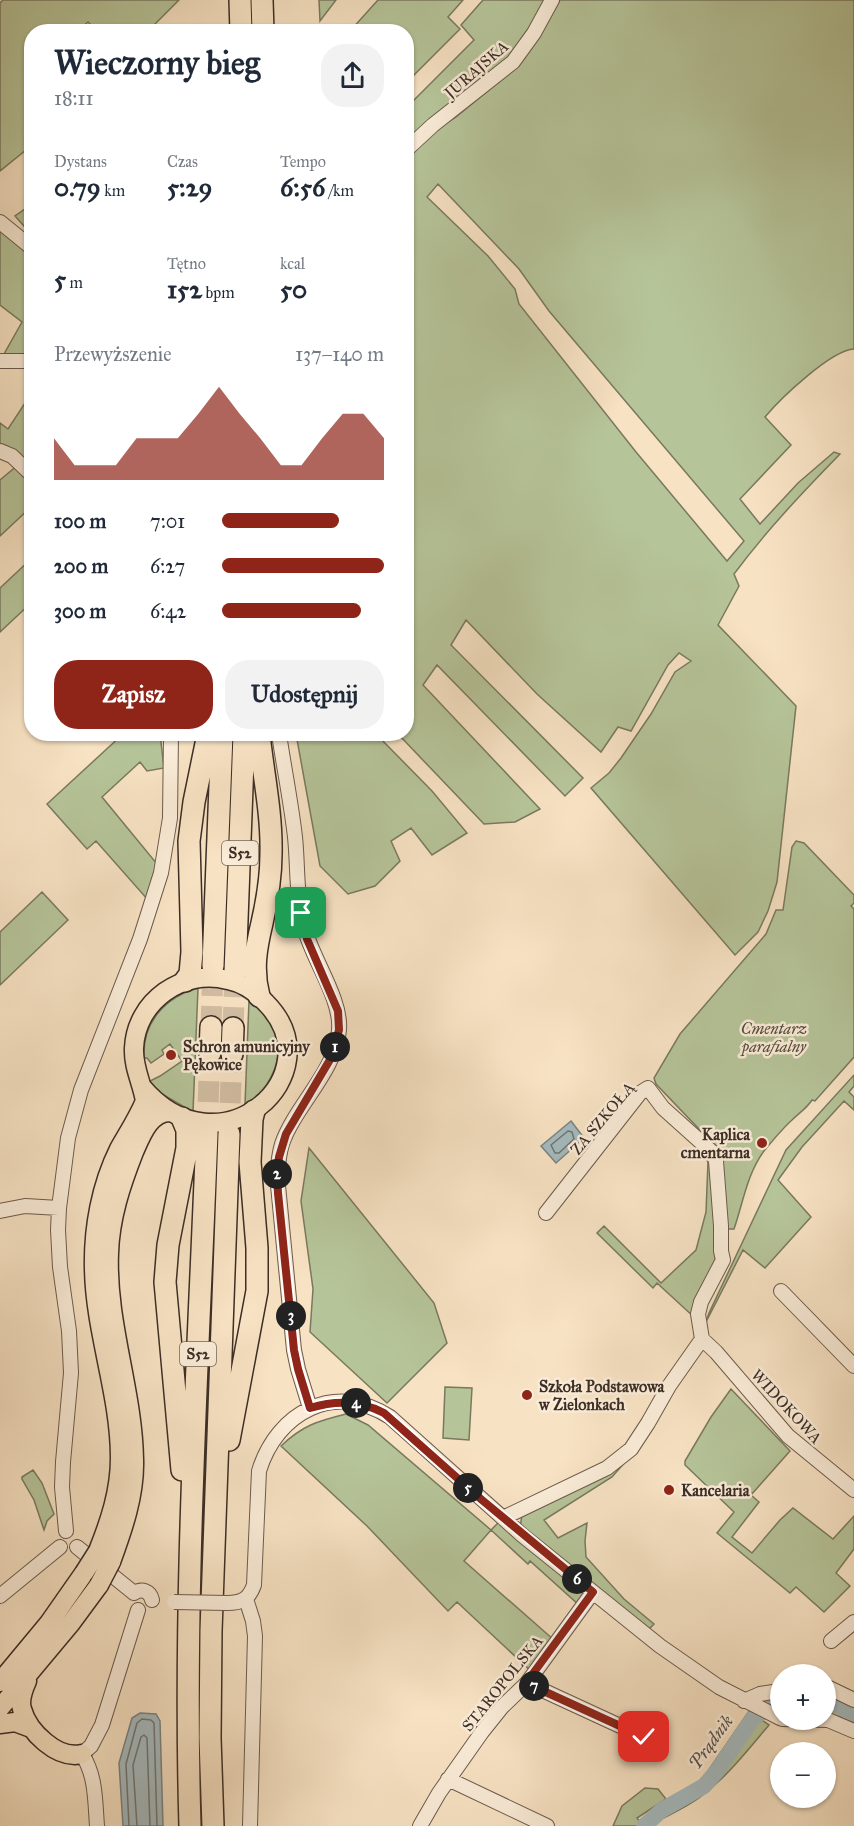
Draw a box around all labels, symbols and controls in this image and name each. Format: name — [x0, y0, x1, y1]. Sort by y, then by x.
street label: JURAJSKA — [439, 36, 513, 104]
text: Wieczorny bieg — [54, 43, 260, 83]
button: share — [321, 44, 384, 107]
text: 18:11 — [54, 86, 93, 110]
text: Dystans — [54, 152, 107, 171]
text: Czas — [167, 152, 198, 171]
text: Tempo — [280, 152, 326, 171]
text: 0.79 — [54, 171, 101, 203]
text: 5:29 — [167, 171, 212, 203]
text: 6:56 — [280, 171, 325, 203]
text: km — [101, 181, 125, 200]
text: /km — [325, 181, 354, 200]
text: Tętno — [167, 254, 206, 273]
text: kcal — [280, 254, 305, 273]
text: 5 — [54, 263, 66, 295]
text: m — [66, 273, 83, 292]
text: 152 — [167, 273, 202, 305]
text: 50 — [280, 273, 307, 305]
text: bpm — [202, 283, 235, 302]
text: Przewyższenie — [54, 342, 172, 366]
text: 137–140 m — [295, 342, 384, 366]
text: 100 m — [54, 509, 106, 533]
text: 7:01 — [150, 509, 185, 533]
text: 200 m — [54, 554, 108, 578]
text: 6:27 — [150, 554, 185, 578]
text: 300 m — [54, 599, 106, 623]
text: 6:42 — [150, 599, 186, 623]
button: Zapisz — [54, 660, 213, 729]
button: Udostępnij — [225, 660, 384, 729]
road number: S52 — [222, 841, 258, 865]
pin — [275, 887, 326, 938]
icon: arrive — [284, 896, 317, 929]
park label: Cmentarz parafialny — [740, 1019, 807, 1057]
pin: 1 — [320, 1032, 350, 1062]
place label: Schron amunicyjny Pękowice — [183, 1037, 311, 1074]
text: 1 — [332, 1037, 338, 1056]
marker: Schron amunicyjny Pękowice — [164, 1048, 178, 1062]
street label: ZA SZKOŁĄ — [566, 1078, 639, 1159]
place label: Kaplica cmentarna — [681, 1125, 751, 1162]
marker: Kaplica cmentarna — [755, 1136, 769, 1150]
pin: 2 — [262, 1159, 292, 1189]
text: 2 — [273, 1164, 281, 1183]
pin: 3 — [276, 1301, 306, 1331]
text: 3 — [288, 1306, 294, 1325]
road number: S52 — [180, 1342, 216, 1366]
street label: WIDOKOWA — [747, 1365, 826, 1448]
place label: Szkoła Podstawowa w Zielonkach — [538, 1377, 666, 1414]
pin: 4 — [341, 1388, 371, 1418]
marker: Szkoła Podstawowa w Zielonkach — [520, 1388, 534, 1402]
text: 4 — [352, 1393, 360, 1412]
pin: 5 — [453, 1473, 483, 1503]
text: 5 — [464, 1478, 472, 1497]
place label: Kancelaria — [681, 1481, 751, 1500]
marker: Kancelaria — [662, 1483, 676, 1497]
pin: 6 — [562, 1564, 592, 1594]
text: 6 — [573, 1569, 581, 1588]
street label: STAROPOLSKA — [458, 1631, 547, 1735]
map controls — [770, 1664, 836, 1808]
button: + — [770, 1664, 836, 1730]
pin: 7 — [519, 1671, 549, 1701]
text: 7 — [530, 1676, 538, 1695]
pin — [618, 1711, 669, 1762]
water label: Prądnik — [684, 1711, 738, 1773]
icon: check — [627, 1720, 660, 1753]
button: − — [770, 1742, 836, 1808]

